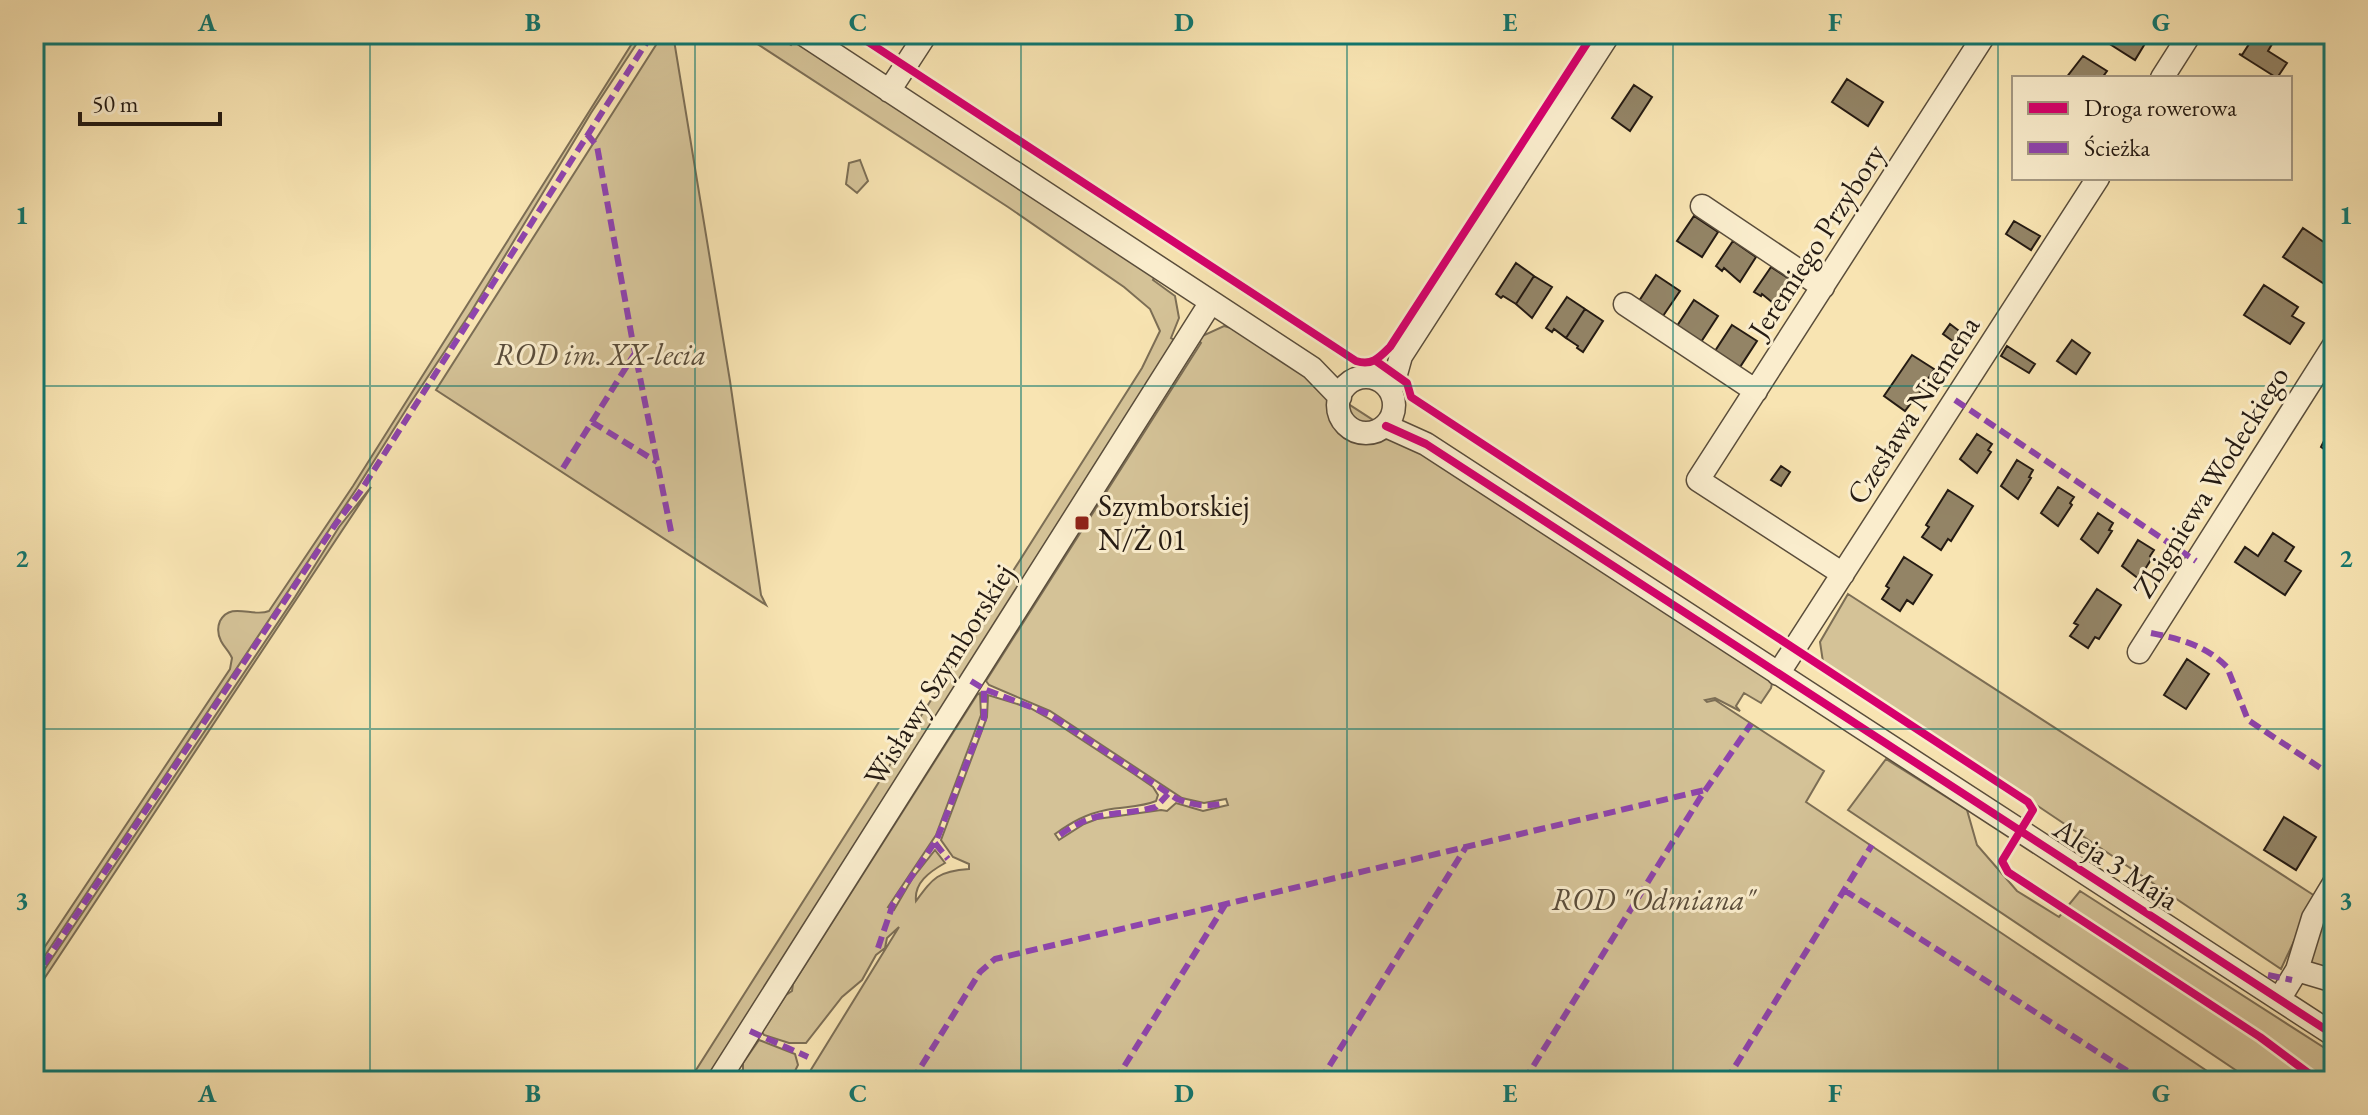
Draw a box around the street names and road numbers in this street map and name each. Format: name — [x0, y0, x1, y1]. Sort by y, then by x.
street label: Jeremiego Przybory — [1737, 135, 1895, 348]
street label: Czesława Niemena — [1837, 308, 1988, 512]
street label: Zbigniewa Wodeckiego — [2124, 359, 2298, 605]
street label: Wisławy Szymborskiej — [854, 556, 1023, 793]
street label: Aleja 3 Maja — [2045, 808, 2186, 919]

